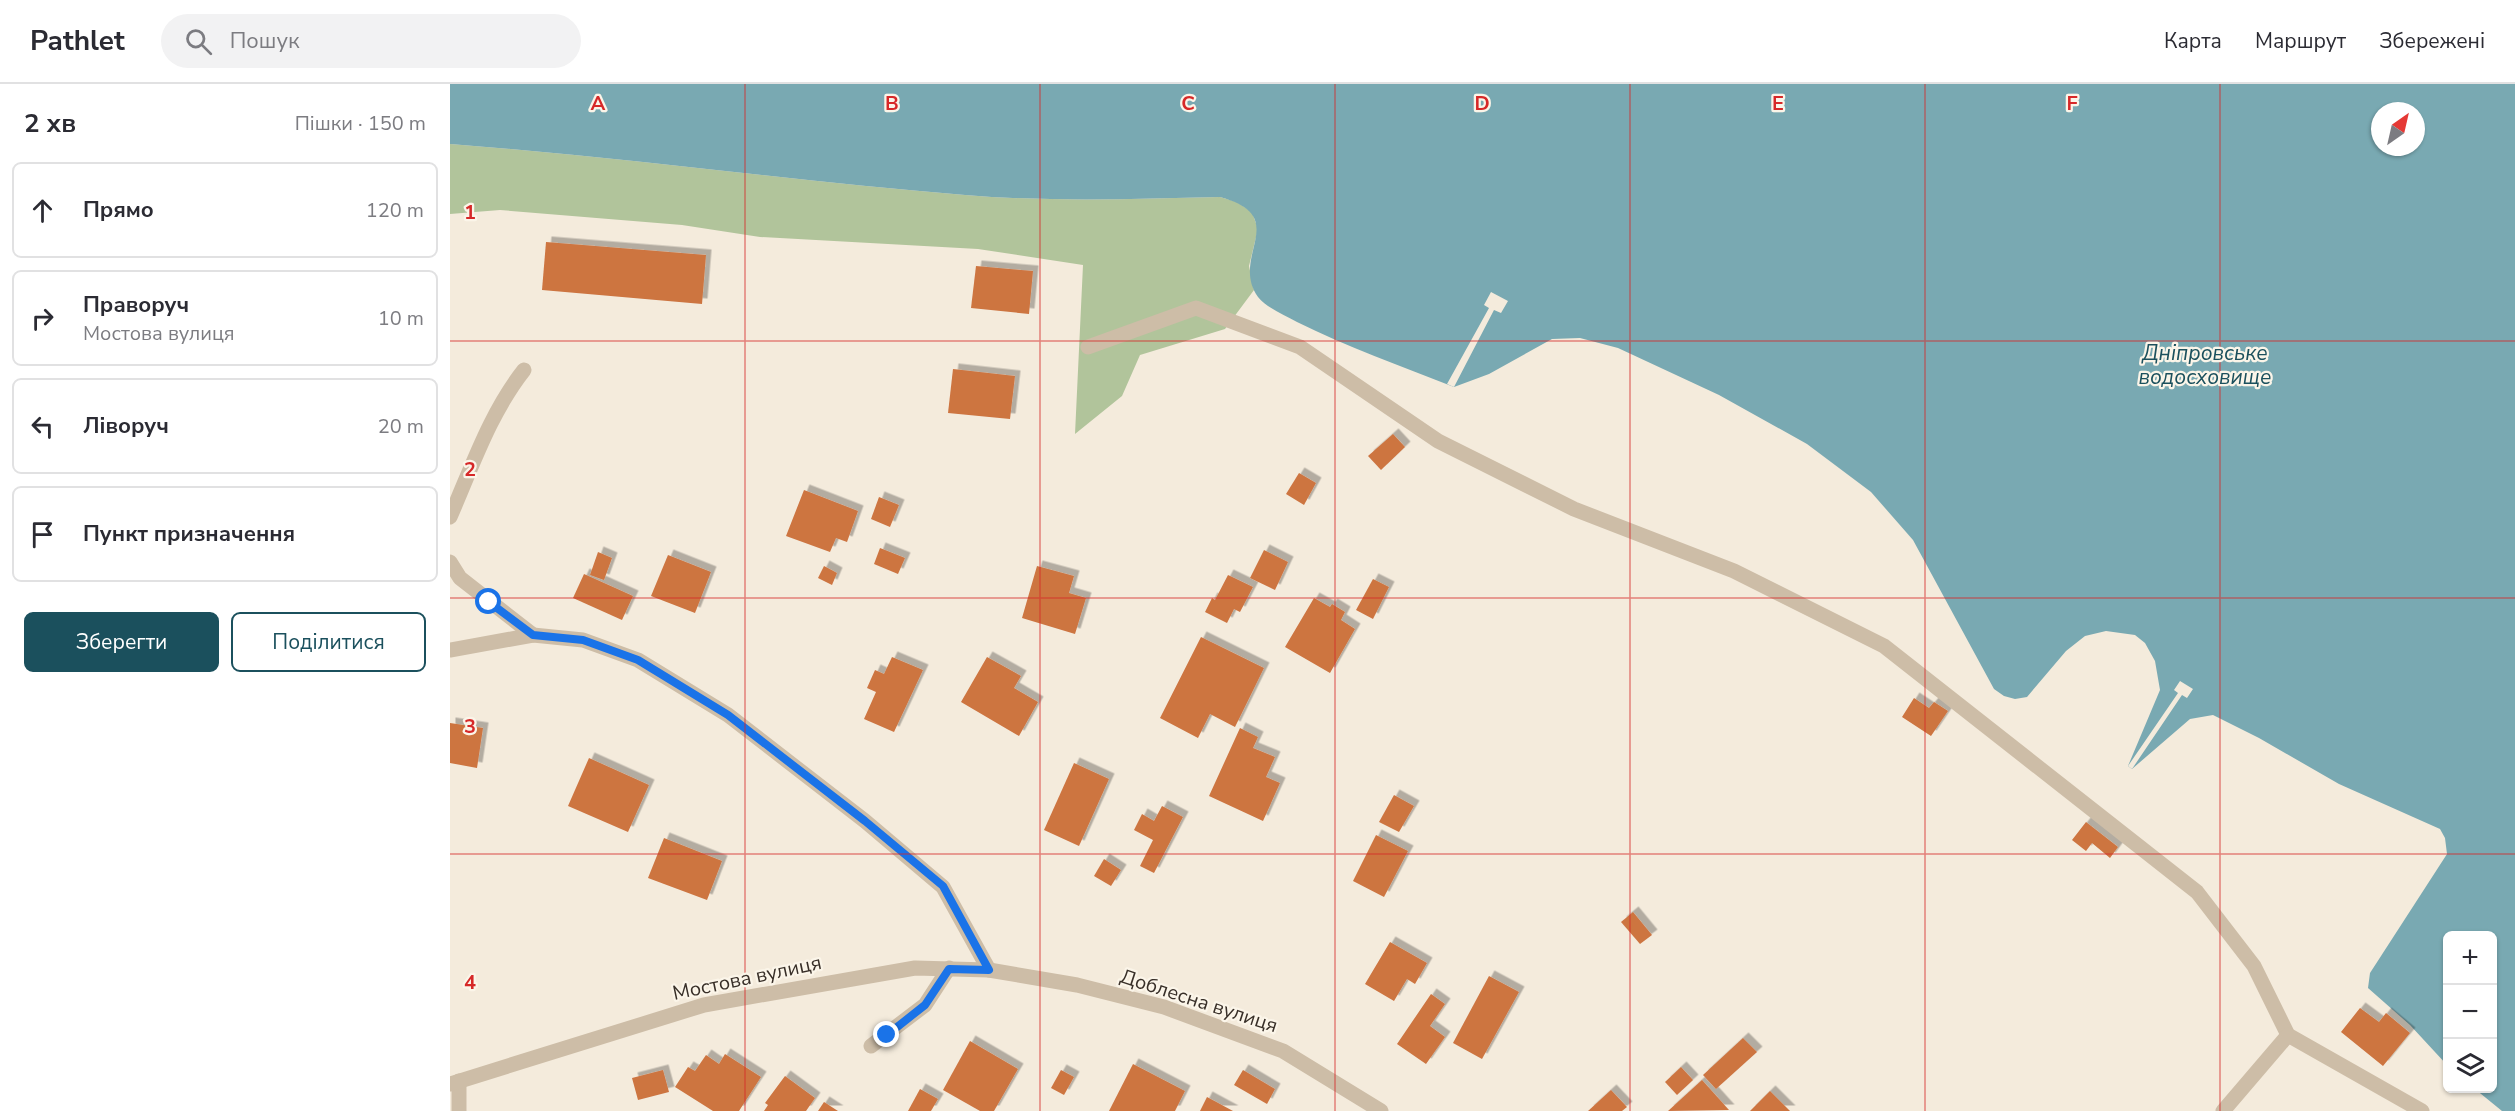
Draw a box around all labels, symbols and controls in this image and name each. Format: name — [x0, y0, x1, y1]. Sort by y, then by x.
search box — [161, 14, 581, 68]
text: Pathlet — [30, 22, 125, 60]
icon: search — [182, 25, 215, 58]
text: Пошук — [230, 26, 300, 56]
text: Карта — [2164, 27, 2222, 55]
text: Маршрут — [2255, 27, 2346, 55]
text: Збережені — [2379, 27, 2485, 55]
text: A — [591, 90, 606, 117]
text: B — [885, 90, 899, 117]
text: C — [1181, 90, 1195, 117]
text: D — [1474, 90, 1490, 117]
text: E — [1772, 90, 1784, 117]
text: F — [2066, 90, 2078, 117]
north arrow — [2371, 102, 2425, 156]
text: 2 хв — [24, 106, 76, 141]
text: Пішки · 150 m — [295, 110, 426, 137]
icon: ahead — [26, 194, 59, 227]
text: Прямо — [83, 195, 154, 225]
text: 120 m — [366, 197, 424, 224]
text: 1 — [464, 199, 476, 226]
text: Праворуч — [83, 290, 189, 320]
icon: right — [26, 302, 59, 335]
text: 10 m — [378, 305, 424, 332]
text: Мостова вулиця — [83, 320, 235, 347]
water label: Дніпровське водосховище — [2139, 339, 2271, 391]
icon: left — [26, 410, 59, 443]
text: Ліворуч — [83, 411, 169, 441]
text: 20 m — [378, 413, 424, 440]
text: 2 — [464, 456, 476, 483]
icon: arrive — [26, 518, 59, 551]
text: Пункт призначення — [83, 519, 295, 549]
route start — [475, 588, 501, 614]
button: Зберегти — [24, 612, 219, 672]
button: Поділитися — [231, 612, 426, 672]
text: 3 — [464, 713, 476, 740]
map controls — [2443, 931, 2497, 1093]
button: + — [2443, 931, 2497, 985]
street label: Мостова вулиця — [670, 949, 824, 1007]
street label: Доблесна вулиця — [1117, 963, 1281, 1039]
text: 4 — [464, 969, 476, 996]
button: − — [2443, 985, 2497, 1039]
route end — [873, 1021, 899, 1047]
button: layers — [2443, 1039, 2497, 1093]

